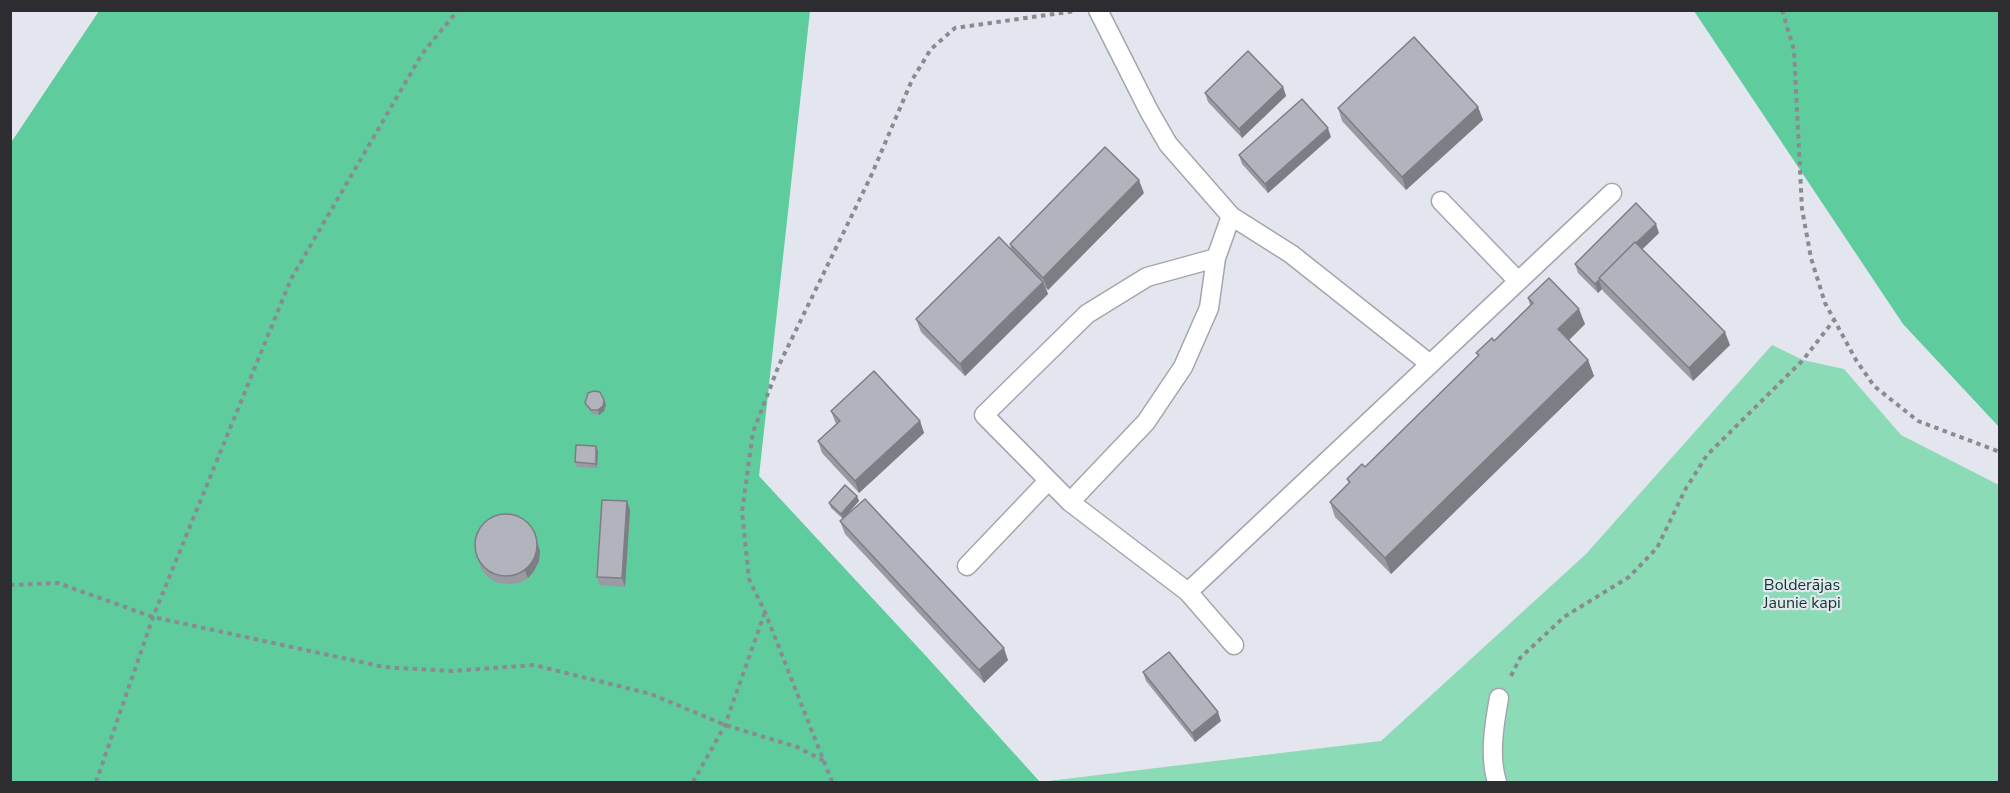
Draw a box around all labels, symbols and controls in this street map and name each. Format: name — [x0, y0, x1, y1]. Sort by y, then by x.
park label: Bolderājas Jaunie kapi — [1763, 576, 1841, 614]

